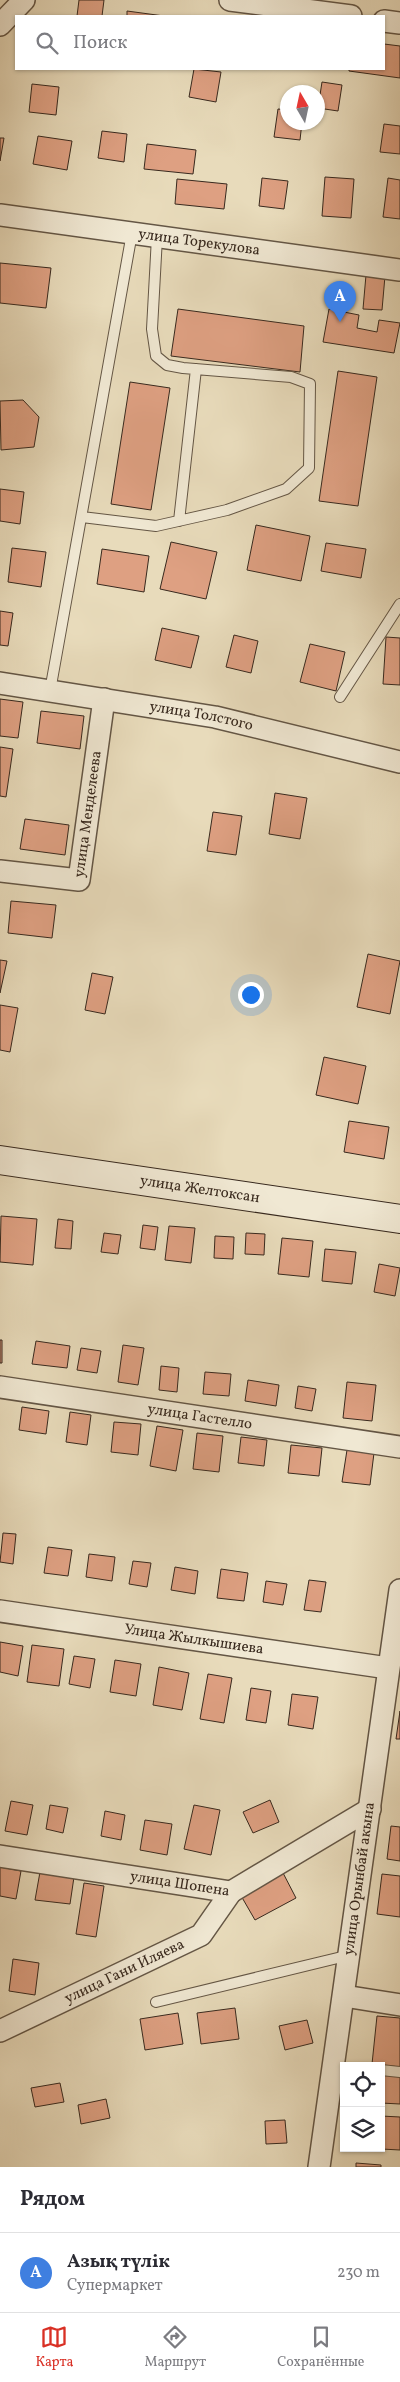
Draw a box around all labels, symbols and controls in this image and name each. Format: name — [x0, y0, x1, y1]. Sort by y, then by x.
search box — [15, 15, 385, 70]
icon: search — [33, 29, 61, 57]
text: Поиск — [73, 30, 127, 56]
north arrow — [280, 85, 325, 130]
street label: улица Торекулова — [137, 224, 261, 261]
pin: A — [324, 281, 356, 322]
street label: улица Толстого — [148, 696, 255, 736]
street label: улица Менделеева — [69, 749, 107, 879]
your location — [238, 982, 264, 1008]
street label: улица Желтоксан — [139, 1170, 261, 1209]
street label: улица Гастелло — [146, 1399, 254, 1435]
street label: Улица Жылкышиева — [123, 1619, 265, 1660]
street label: улица Орынбай акына — [338, 1801, 381, 1957]
street label: улица Шопена — [129, 1866, 231, 1902]
street label: улица Гани Иляева — [61, 1934, 188, 2009]
map controls — [340, 2062, 385, 2152]
button: locate — [340, 2062, 385, 2107]
button: layers — [340, 2107, 385, 2152]
text: Рядом — [20, 2185, 85, 2214]
text: Азық түлік — [67, 2249, 170, 2275]
text: A — [30, 2262, 42, 2284]
text: 230 m — [337, 2262, 380, 2284]
text: Супермаркет — [67, 2275, 163, 2297]
tab: Карта — [35, 2323, 73, 2372]
tab: Маршрут — [144, 2323, 206, 2372]
tab: Сохранённые — [277, 2323, 365, 2372]

